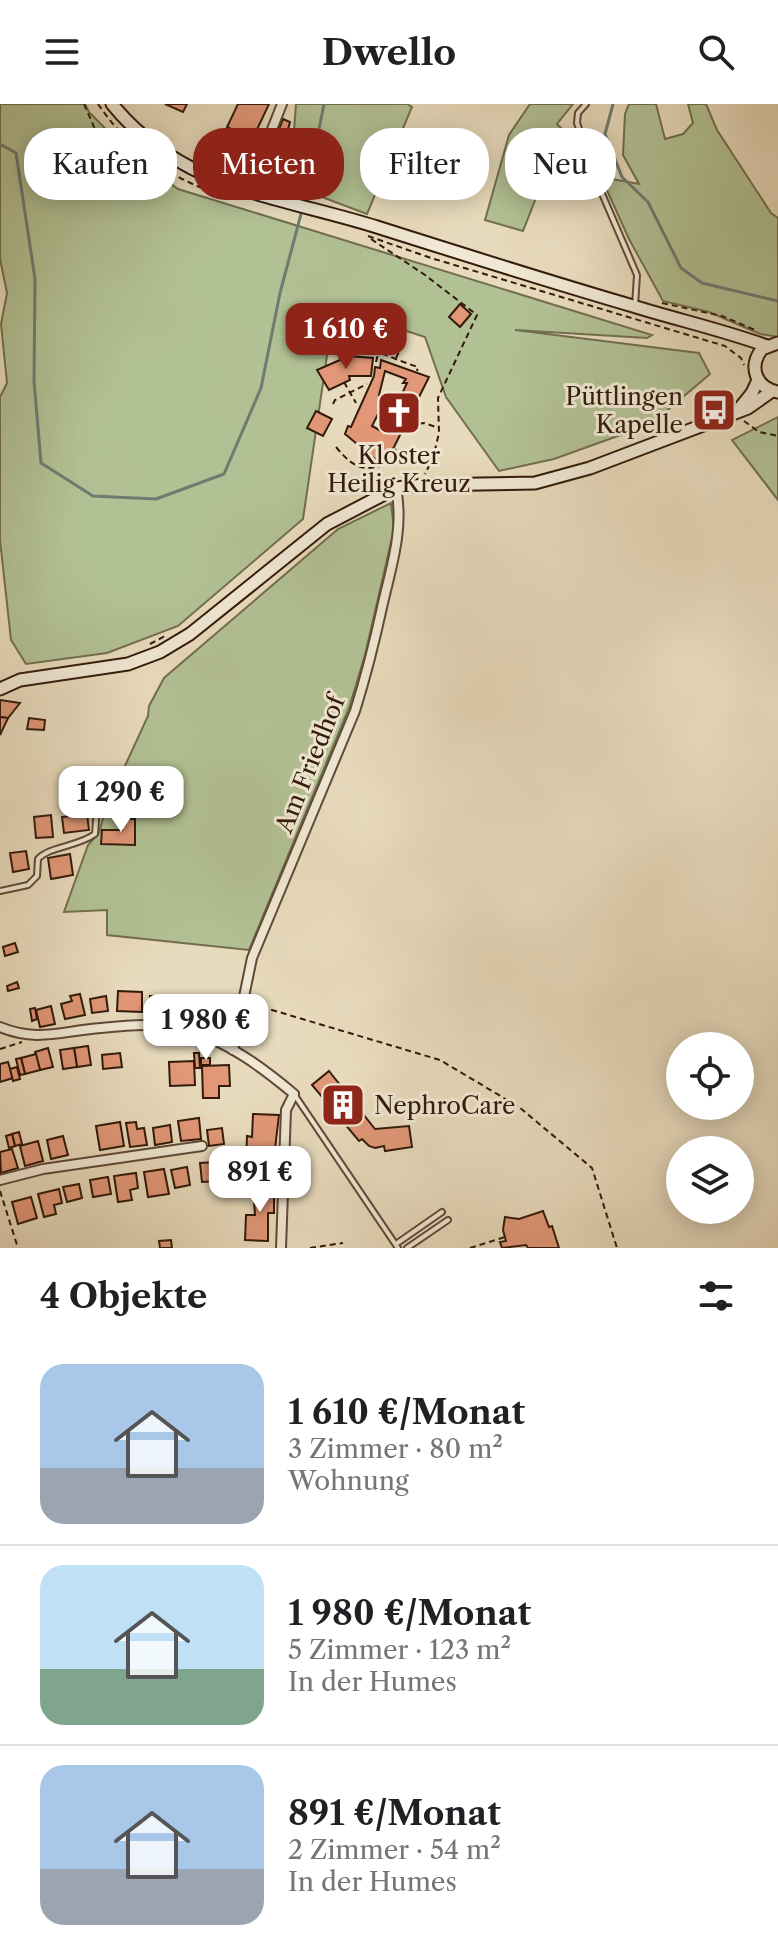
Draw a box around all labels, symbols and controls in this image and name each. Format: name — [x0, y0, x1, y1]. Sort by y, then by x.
icon: menu — [40, 30, 84, 74]
text: Dwello — [322, 30, 456, 74]
icon: search — [694, 30, 738, 74]
chip: Kaufen — [24, 128, 177, 200]
chip: Mieten — [193, 128, 344, 200]
chip: Filter — [360, 128, 489, 200]
chip: Neu — [505, 128, 616, 200]
pin: 1 610 € — [272, 303, 420, 371]
text: 1 610 € — [304, 313, 388, 345]
place label: Püttlingen Kapelle — [565, 382, 683, 439]
bus stop icon: Püttlingen Kapelle — [690, 386, 738, 434]
church icon: Kloster Heilig Kreuz — [375, 389, 423, 437]
place label: Kloster Heilig Kreuz — [327, 441, 471, 498]
street label: Am Friedhof — [269, 689, 352, 838]
pin: 1 290 € — [47, 766, 195, 834]
text: 1 290 € — [77, 776, 165, 808]
pin: 1 980 € — [132, 994, 280, 1062]
text: 1 980 € — [161, 1004, 251, 1036]
map controls — [666, 1032, 754, 1224]
button: locate — [666, 1032, 754, 1120]
building icon: NephroCare — [319, 1081, 367, 1129]
place label: NephroCare — [374, 1091, 515, 1120]
button: layers — [666, 1136, 754, 1224]
pin: 891 € — [204, 1146, 316, 1214]
text: 891 € — [227, 1156, 293, 1188]
icon: filters — [694, 1274, 738, 1318]
text: 4 Objekte — [40, 1275, 207, 1317]
text: 1 610 €/Monat — [288, 1391, 525, 1433]
icon: home — [104, 1396, 200, 1492]
text: 3 Zimmer · 80 m² — [288, 1433, 503, 1465]
text: Wohnung — [288, 1465, 409, 1497]
text: 1 980 €/Monat — [288, 1592, 531, 1634]
icon: home — [104, 1597, 200, 1693]
text: 5 Zimmer · 123 m² — [288, 1634, 511, 1666]
text: In der Humes — [288, 1666, 457, 1698]
text: 891 €/Monat — [288, 1792, 501, 1834]
icon: home — [104, 1797, 200, 1893]
text: 2 Zimmer · 54 m² — [288, 1834, 501, 1866]
text: In der Humes — [288, 1866, 457, 1898]

